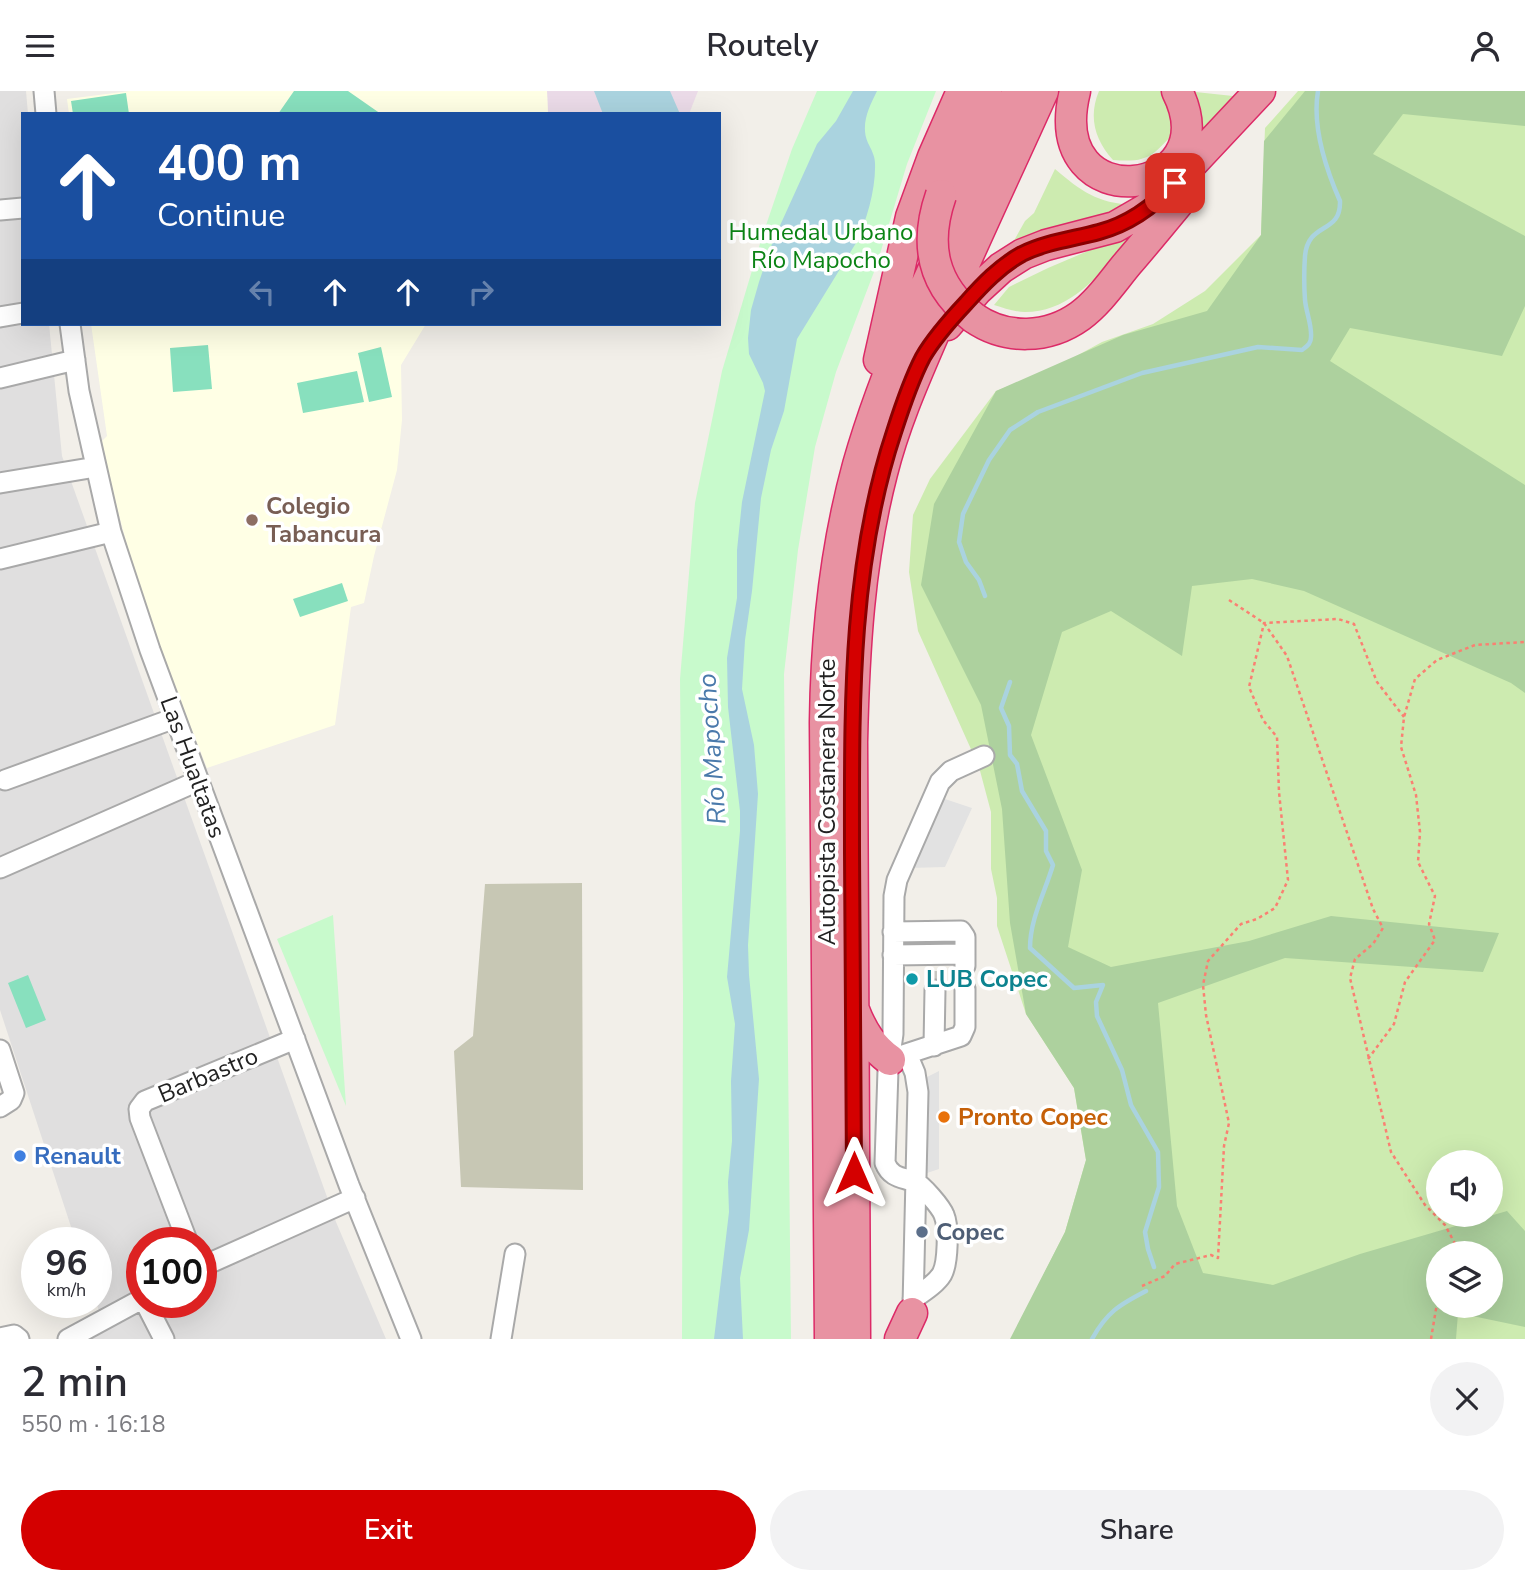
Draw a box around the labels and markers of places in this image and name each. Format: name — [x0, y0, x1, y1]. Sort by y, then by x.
pin — [1145, 153, 1205, 213]
place label: Colegio Tabancura — [266, 490, 381, 550]
marker: Colegio Tabancura — [244, 512, 260, 528]
place label: LUB Copec — [926, 963, 1048, 995]
marker: LUB Copec — [904, 971, 920, 987]
place label: Pronto Copec — [958, 1101, 1109, 1133]
marker: Pronto Copec — [936, 1109, 952, 1125]
place label: Renault — [34, 1140, 122, 1172]
marker: Renault — [12, 1148, 28, 1164]
place label: Copec — [936, 1216, 1005, 1248]
marker: Copec — [914, 1224, 930, 1240]

